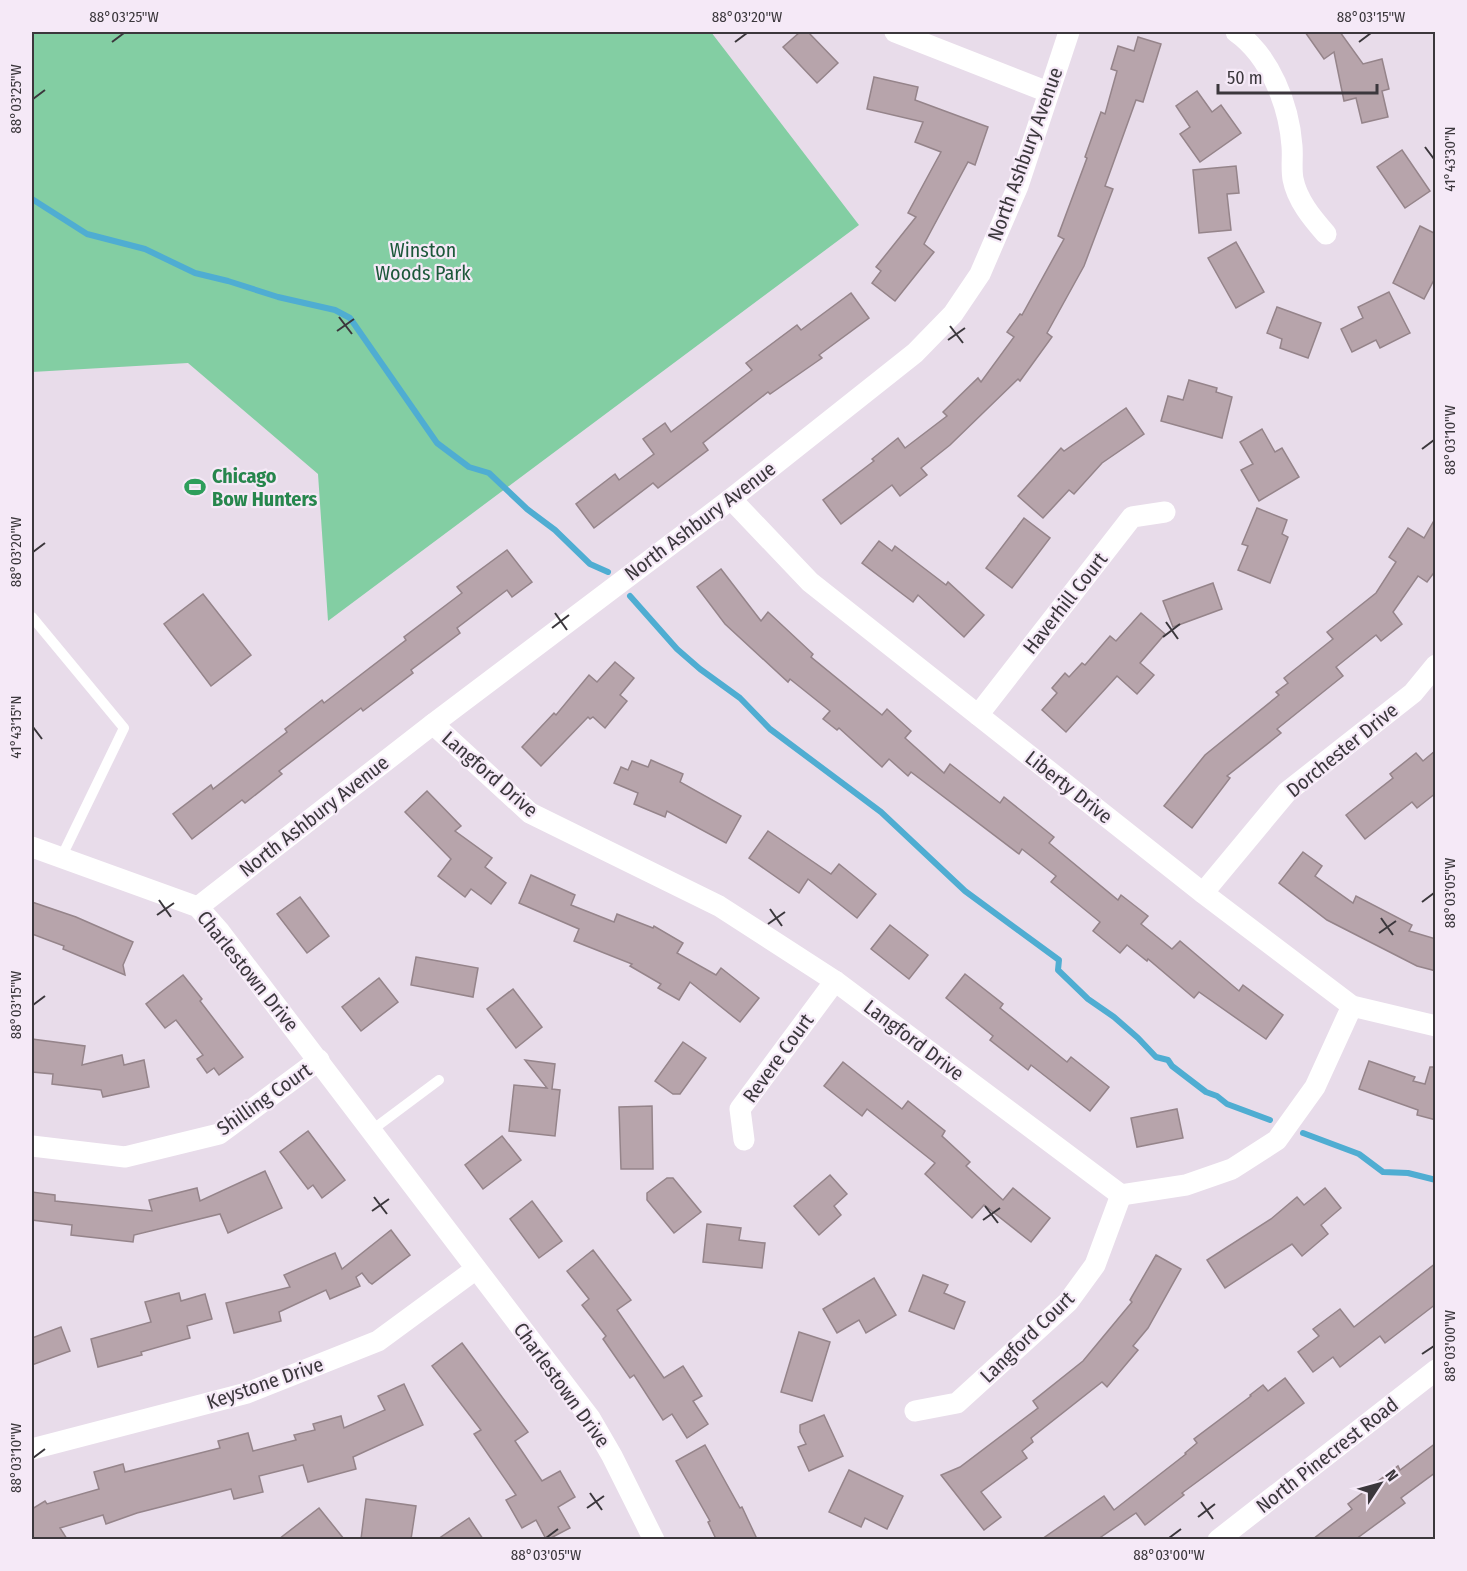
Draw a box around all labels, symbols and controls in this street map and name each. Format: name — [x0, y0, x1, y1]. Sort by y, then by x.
text: 88°03'25"W — [89, 8, 159, 26]
text: 88°03'20"W — [712, 8, 782, 26]
text: 88°03'15"W — [1337, 8, 1405, 26]
scale bar — [1218, 57, 1377, 95]
text: 88°03'25"W — [7, 64, 25, 134]
street label: North Ashbury Avenue — [982, 64, 1068, 244]
text: 50 m — [1227, 67, 1263, 89]
text: 41°43'30"N — [1441, 126, 1459, 192]
park label: Winston Woods Park — [375, 238, 471, 285]
text: 88°03'10"W — [1441, 405, 1459, 475]
street label: North Ashbury Avenue — [620, 456, 780, 586]
place label: Chicago Bow Hunters — [212, 464, 318, 511]
sports icon: Chicago Bow Hunters — [183, 475, 207, 499]
text: 88°03'20"W — [7, 517, 25, 587]
street label: Haverhill Court — [1018, 547, 1112, 659]
text: 41°43'15"N — [7, 695, 25, 759]
street label: Dorchester Drive — [1282, 698, 1402, 802]
street label: Langford Drive — [437, 726, 543, 822]
street label: Liberty Drive — [1021, 746, 1117, 828]
street label: North Ashbury Avenue — [235, 750, 393, 882]
text: 88°03'05"W — [1441, 858, 1459, 928]
street label: Charlestown Drive — [192, 906, 304, 1036]
text: 88°03'15"W — [7, 971, 25, 1039]
street label: Langford Drive — [859, 995, 969, 1085]
street label: Revere Court — [738, 1008, 819, 1107]
street label: Shilling Court — [212, 1057, 316, 1140]
street label: Langford Court — [975, 1286, 1079, 1388]
text: 88°03'00"W — [1441, 1310, 1459, 1382]
street label: Charlestown Drive — [509, 1318, 615, 1452]
street label: Keystone Drive — [204, 1352, 326, 1414]
street label: North Pinecrest Road — [1251, 1392, 1403, 1518]
text: 88°03'10"W — [7, 1423, 25, 1493]
north arrow — [1350, 1454, 1410, 1514]
text: 88°03'05"W — [511, 1546, 581, 1564]
text: 88°03'00"W — [1133, 1546, 1205, 1564]

